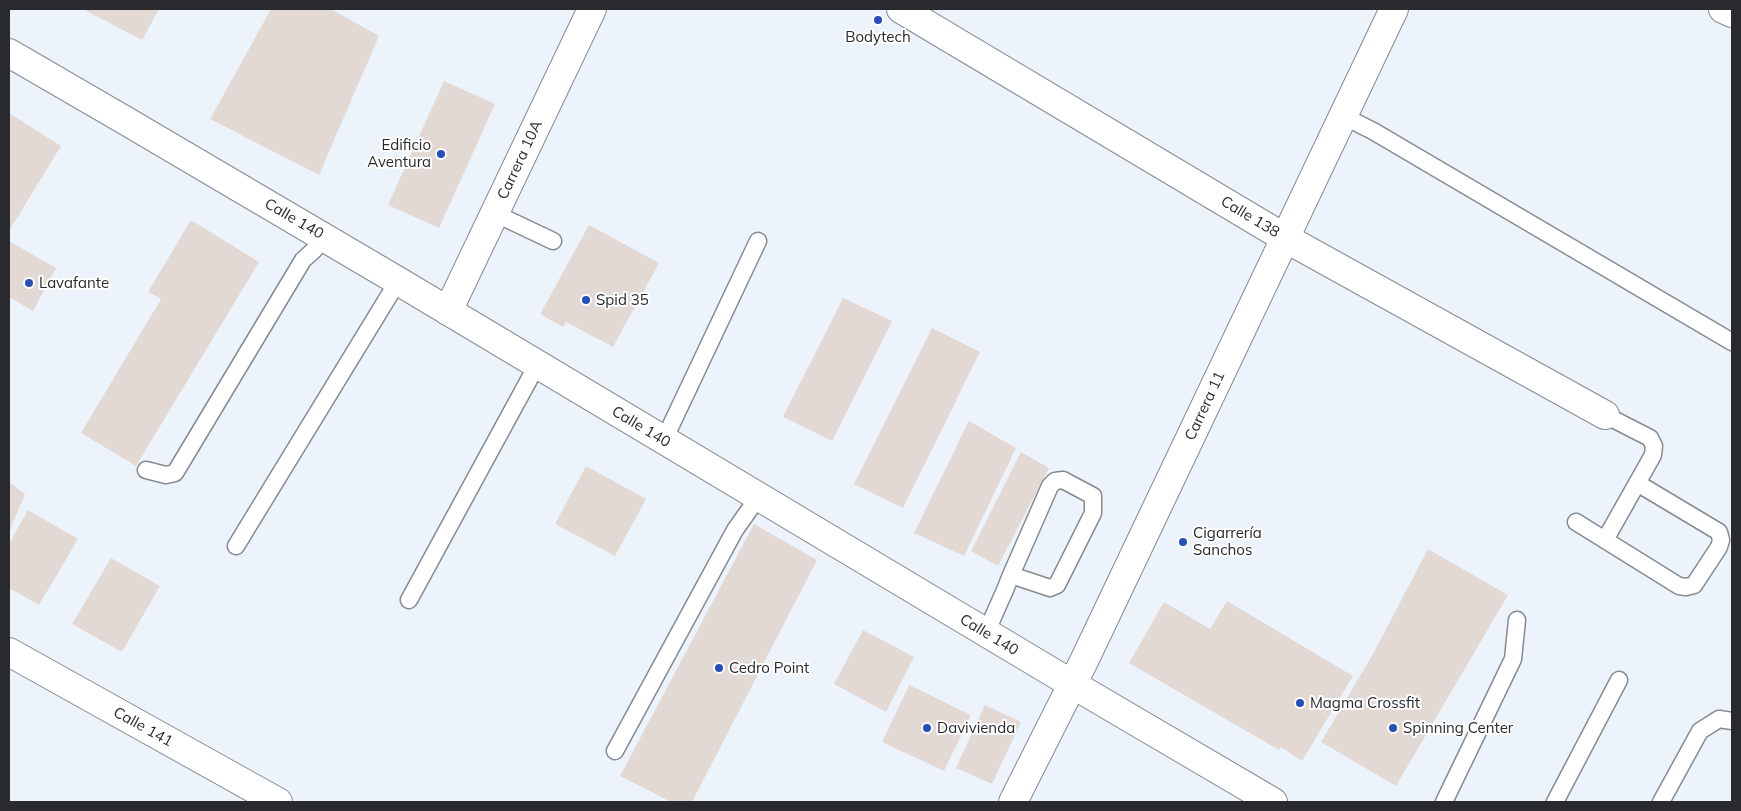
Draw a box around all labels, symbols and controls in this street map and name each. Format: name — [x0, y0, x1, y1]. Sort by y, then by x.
marker: Bodytech — [872, 14, 884, 26]
place label: Bodytech — [845, 28, 911, 46]
street label: Carrera 10A — [494, 118, 546, 202]
place label: Edificio Aventura — [367, 136, 431, 171]
marker: Edificio Aventura — [435, 148, 447, 160]
street label: Calle 138 — [1217, 192, 1283, 242]
street label: Calle 140 — [261, 195, 327, 243]
place label: Lavafante — [39, 274, 109, 292]
marker: Lavafante — [23, 277, 35, 289]
place label: Spid 35 — [596, 291, 649, 309]
marker: Spid 35 — [580, 294, 592, 306]
street label: Carrera 11 — [1181, 369, 1229, 443]
street label: Calle 140 — [608, 402, 674, 452]
place label: Cigarrería Sanchos — [1193, 524, 1262, 559]
marker: Cigarrería Sanchos — [1177, 536, 1189, 548]
street label: Calle 140 — [956, 610, 1022, 660]
place label: Cedro Point — [729, 659, 809, 677]
marker: Cedro Point — [713, 662, 725, 674]
place label: Magma Crossfit — [1310, 694, 1420, 712]
marker: Magma Crossfit — [1294, 697, 1306, 709]
street label: Calle 141 — [110, 703, 176, 751]
place label: Davivienda — [937, 719, 1015, 737]
place label: Spinning Center — [1403, 719, 1513, 737]
marker: Davivienda — [921, 722, 933, 734]
marker: Spinning Center — [1387, 722, 1399, 734]

